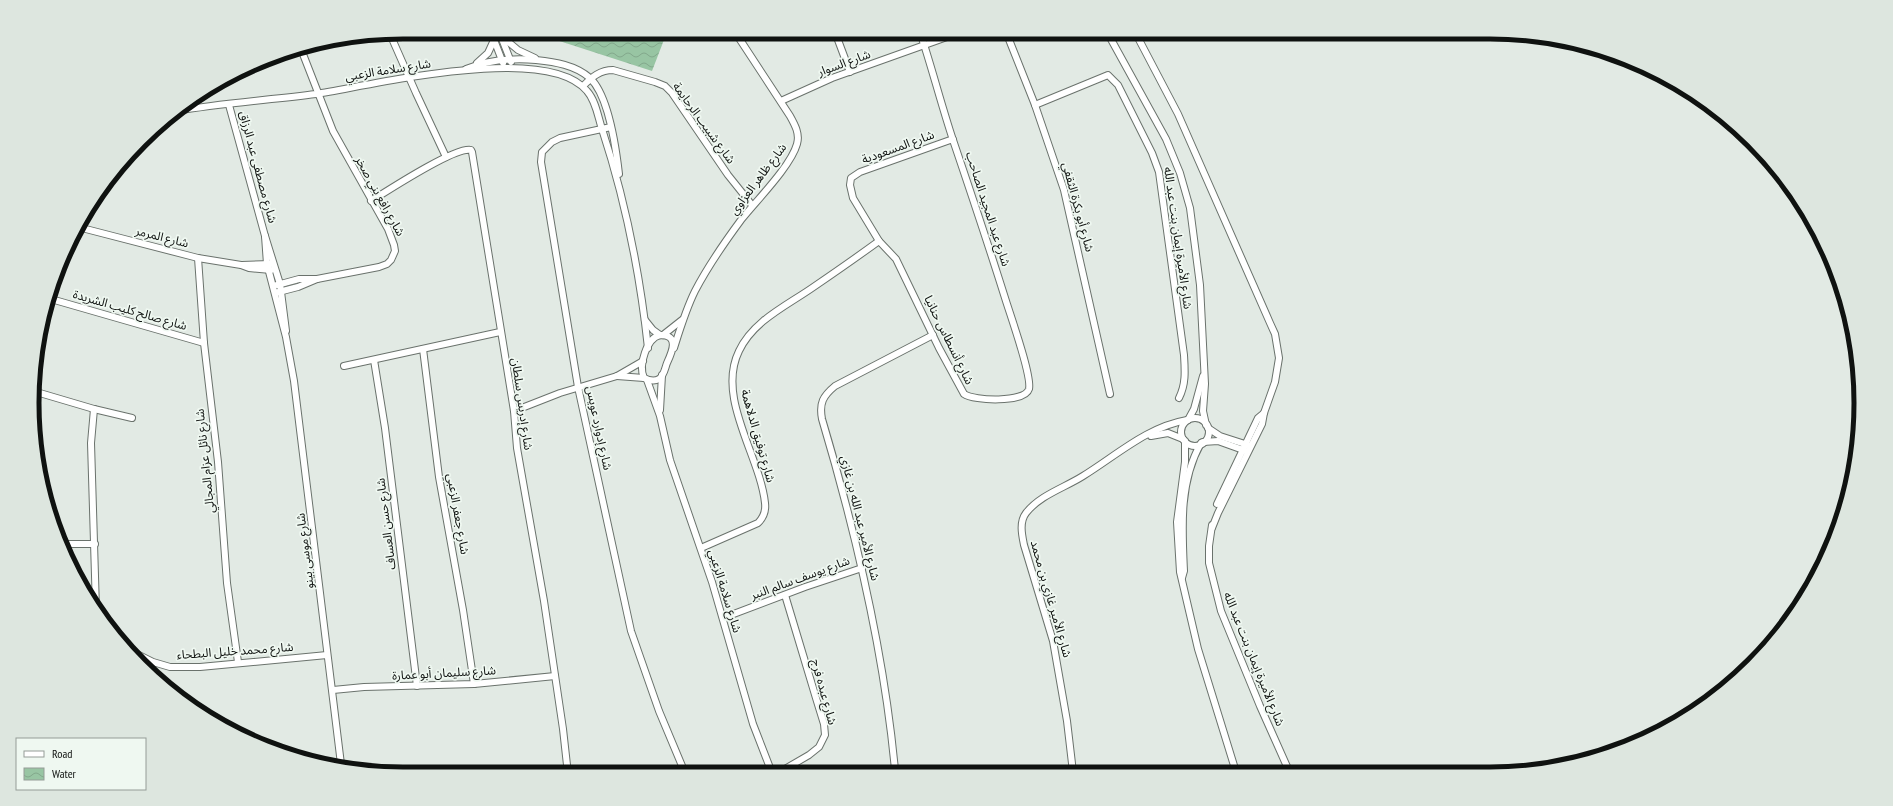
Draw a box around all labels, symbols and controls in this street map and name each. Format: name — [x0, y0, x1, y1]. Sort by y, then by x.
street label: شارع السوار — [814, 46, 873, 81]
street label: شارع سلامة الزعبي — [344, 55, 432, 86]
street label: شارع شبيب الرحايمة — [668, 79, 739, 167]
street label: شارع مصطفى عبد الرزاق — [234, 109, 281, 225]
street label: شارع المسعودية — [860, 126, 937, 168]
street label: شارع ظاهر العزاوي — [726, 140, 792, 219]
street label: شارع عبد المجيد الصاحب — [961, 149, 1014, 269]
street label: شارع رافع بني صخر — [349, 152, 409, 240]
street label: شارع أبو بكرة الثقفي — [1057, 160, 1098, 254]
street label: شارع الأميرة إيمان بنت عبد الله — [1159, 166, 1196, 310]
street label: شارع المرمر — [133, 222, 190, 252]
street label: شارع صالح كليب الشريدة — [71, 286, 189, 335]
street label: شارع أنسطاس حنانيا — [920, 293, 977, 388]
street label: شارع إدريس سلطان — [507, 357, 536, 451]
street label: شارع إدوارد عويس — [581, 385, 616, 472]
street label: شارع توفيق الدلاهمة — [736, 388, 779, 485]
street label: شارع نائل عزام المجالي — [192, 408, 220, 514]
street label: شارع الأمير عبد الله بن غازي — [835, 454, 883, 583]
street label: شارع جعفر الزعبي — [441, 472, 473, 556]
street label: شارع حسن العساف — [372, 477, 401, 571]
street label: شارع موسى بينو — [292, 512, 319, 590]
street label: شارع الأمير غازي بن محمد — [1025, 539, 1075, 660]
street label: شارع سلامة الزعبي — [703, 547, 745, 635]
street label: شارع يوسف سالم النبر — [747, 553, 852, 605]
street label: شارع الأميرة إيمان بنت عبد الله — [1219, 590, 1288, 729]
street label: شارع محمد خليل البطحاء — [176, 639, 294, 664]
street label: شارع عبده فرج — [807, 657, 840, 727]
street label: شارع سليمان أبو عمارة — [392, 662, 496, 685]
legend — [16, 738, 146, 790]
text: Road — [52, 746, 72, 761]
text: Water — [52, 766, 77, 781]

